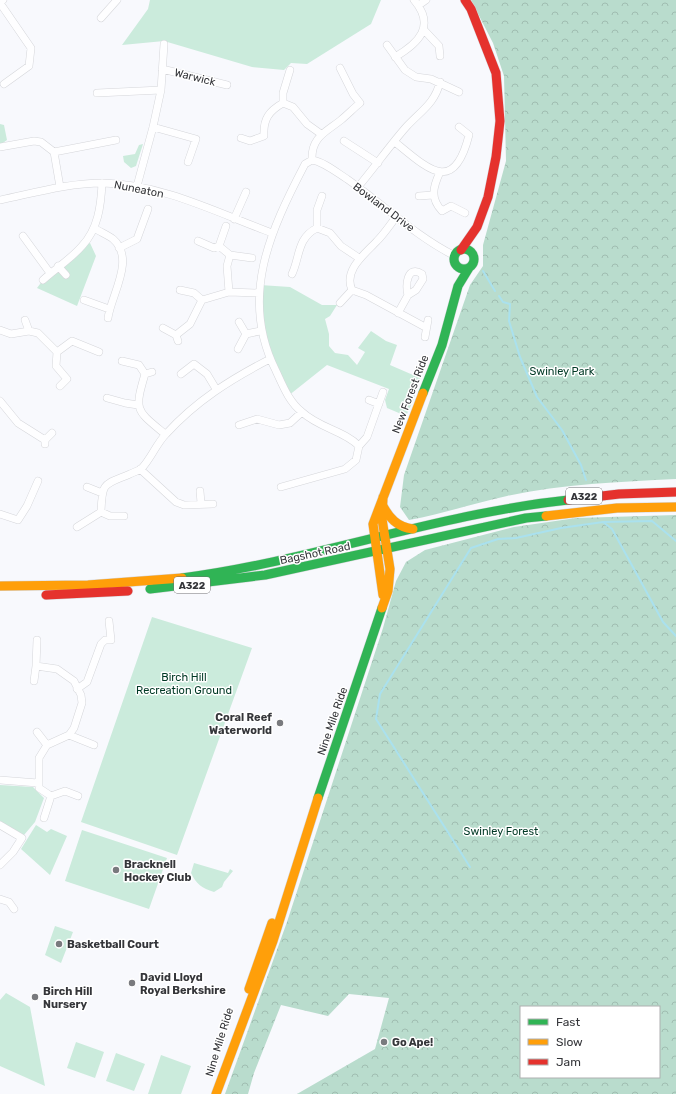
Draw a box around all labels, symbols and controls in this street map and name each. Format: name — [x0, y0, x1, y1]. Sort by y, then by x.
street label: Warwick — [173, 66, 217, 89]
street label: Nuneaton — [113, 178, 165, 201]
street label: Bowland Drive — [350, 180, 417, 235]
street label: New Forest Ride — [390, 353, 431, 435]
park label: Swinley Park — [530, 365, 595, 378]
road number: A322 — [566, 488, 602, 504]
street label: Bagshot Road — [279, 540, 351, 567]
road number: A322 — [174, 577, 210, 593]
park label: Birch Hill Recreation Ground — [136, 671, 232, 697]
street label: Nine Mile Ride — [315, 685, 350, 757]
place label: Coral Reef Waterworld — [209, 711, 272, 737]
marker: Coral Reef Waterworld — [275, 718, 285, 728]
park label: Swinley Forest — [464, 825, 539, 838]
place label: Bracknell Hockey Club — [124, 858, 191, 884]
marker: Bracknell Hockey Club — [111, 865, 121, 875]
place label: Basketball Court — [67, 938, 159, 951]
marker: Basketball Court — [54, 939, 64, 949]
place label: David Lloyd Royal Berkshire — [140, 971, 226, 997]
marker: David Lloyd Royal Berkshire — [127, 978, 137, 988]
place label: Birch Hill Nursery — [43, 985, 92, 1011]
marker: Birch Hill Nursery — [30, 992, 40, 1002]
street label: Nine Mile Ride — [203, 1006, 236, 1078]
legend — [520, 1006, 660, 1078]
text: Fast — [556, 1015, 580, 1029]
text: Slow — [556, 1035, 583, 1049]
place label: Go Ape! — [392, 1036, 433, 1049]
marker: Go Ape! — [379, 1037, 389, 1047]
text: Jam — [556, 1055, 581, 1069]

